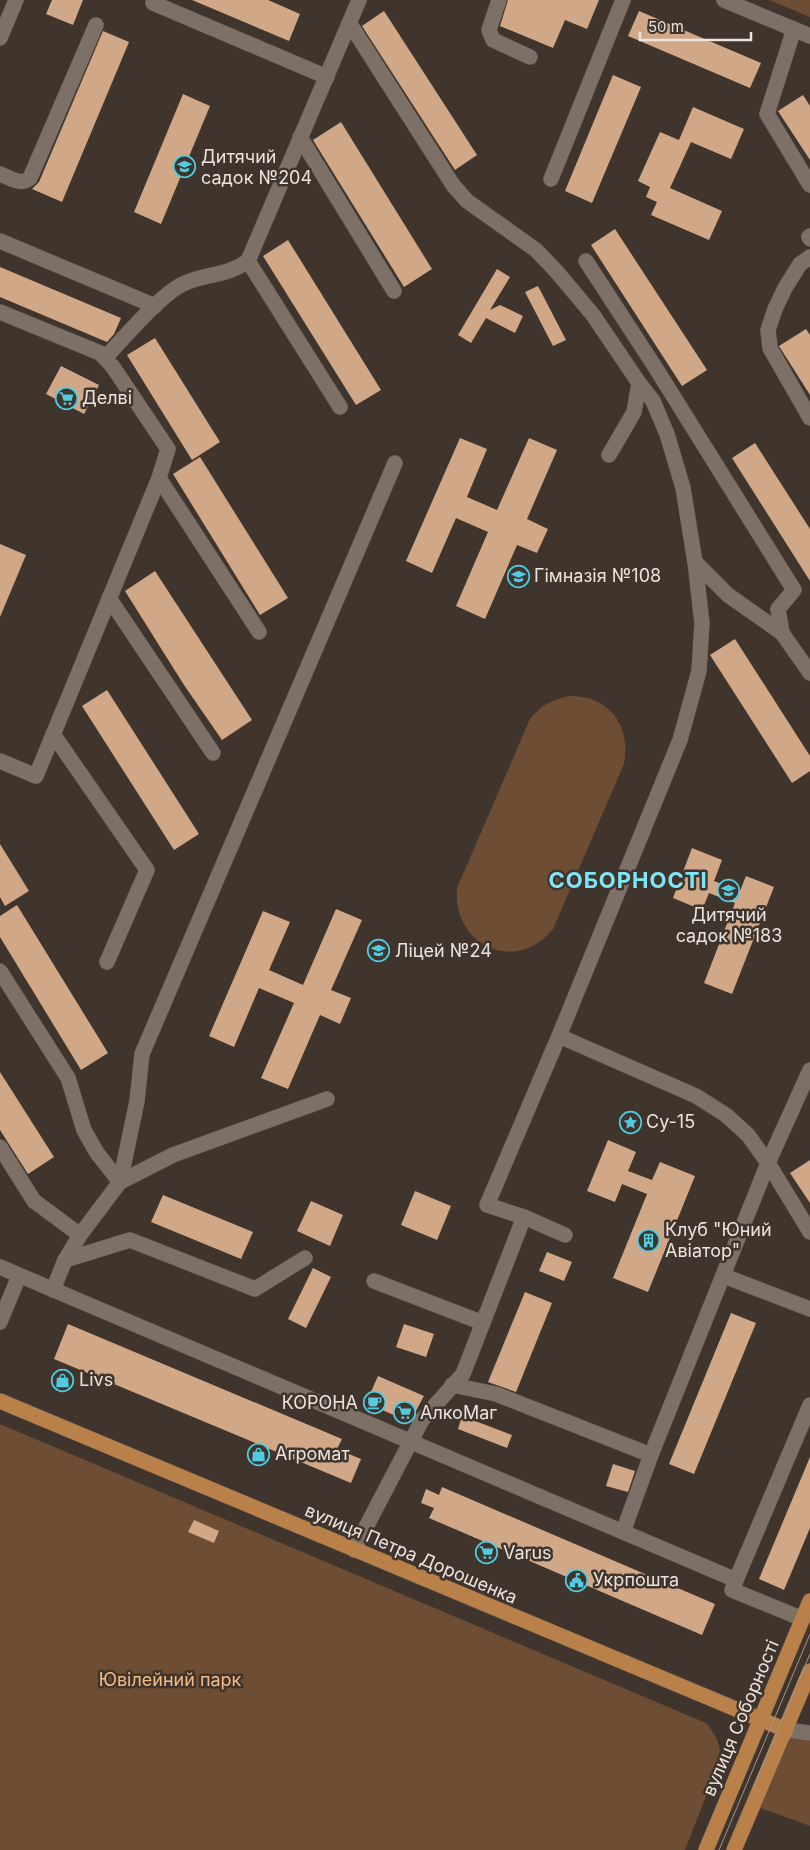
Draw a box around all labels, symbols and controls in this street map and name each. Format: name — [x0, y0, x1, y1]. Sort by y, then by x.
scale bar — [640, 10, 751, 42]
text: 50 m — [648, 17, 684, 36]
place label: Дитячий садок №204 — [201, 146, 312, 188]
school or university icon: Дитячий садок №204 — [173, 155, 197, 179]
supermarket icon: Делві — [54, 386, 78, 410]
place label: Делві — [82, 387, 132, 408]
school or university icon: Гімназія №108 — [506, 564, 530, 588]
place label: Гімназія №108 — [534, 565, 661, 586]
district label: СОБОРНОСТІ — [548, 867, 708, 893]
school or university icon: Дитячий садок №183 — [717, 878, 741, 902]
place label: Дитячий садок №183 — [676, 904, 782, 946]
school or university icon: Ліцей №24 — [367, 939, 391, 963]
place label: Ліцей №24 — [395, 940, 492, 961]
place icon: Су-15 — [618, 1110, 642, 1134]
place label: Су-15 — [646, 1111, 695, 1132]
place label: Клуб "Юний Авіатор" — [665, 1219, 772, 1261]
building icon: Клуб "Юний Авіатор" — [637, 1228, 661, 1252]
shop icon: Livs — [51, 1368, 75, 1392]
place label: Livs — [79, 1369, 113, 1390]
cafe icon: КОРОНА — [362, 1391, 386, 1415]
place label: КОРОНА — [282, 1392, 358, 1413]
supermarket icon: АлкоМаг — [392, 1401, 416, 1425]
place label: АлкоМаг — [420, 1402, 497, 1423]
shop icon: Агромат — [247, 1442, 271, 1466]
place label: Агромат — [275, 1443, 350, 1464]
street label: вулиця Петра Дорошенка — [302, 1499, 520, 1608]
supermarket icon: Varus — [475, 1541, 499, 1565]
place label: Varus — [503, 1542, 552, 1563]
public building icon: Укрпошта — [565, 1568, 589, 1592]
place label: Укрпошта — [593, 1569, 679, 1590]
street label: вулиця Соборності — [698, 1637, 783, 1799]
park label: Ювілейний парк — [99, 1669, 242, 1690]

